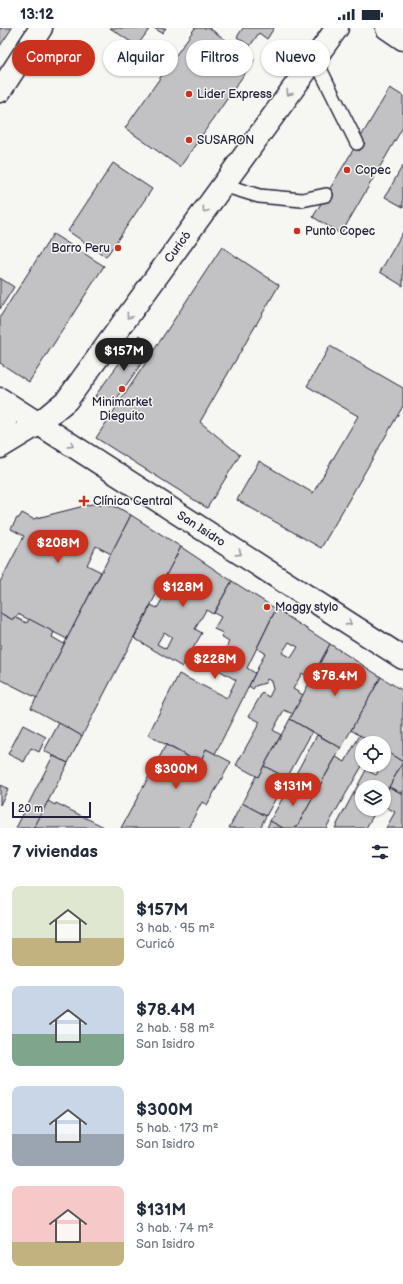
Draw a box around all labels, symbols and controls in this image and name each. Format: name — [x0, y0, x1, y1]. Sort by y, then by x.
text: 13:12 — [20, 5, 54, 24]
chip: Comprar — [12, 40, 95, 76]
chip: Alquilar — [103, 40, 178, 76]
chip: Filtros — [186, 40, 253, 76]
chip: Nuevo — [261, 40, 330, 76]
place label: Lider Express — [197, 87, 272, 102]
marker: Lider Express — [184, 89, 194, 99]
one-way arrow — [287, 89, 294, 96]
place label: SUSARON — [197, 133, 254, 148]
marker: SUSARON — [184, 135, 194, 145]
place label: Copec — [355, 163, 391, 178]
marker: Copec — [342, 165, 352, 175]
one-way arrow — [203, 206, 210, 213]
place label: Punto Copec — [305, 224, 375, 239]
marker: Punto Copec — [292, 226, 302, 236]
street label: Curicó — [161, 228, 195, 266]
place label: Barro Peru — [51, 241, 110, 256]
marker: Barro Peru — [113, 243, 123, 253]
one-way arrow — [126, 311, 133, 318]
pin: $157M — [96, 338, 152, 372]
text: $157M — [104, 343, 144, 359]
marker: Minimarket Dieguito — [117, 384, 127, 394]
place label: Minimarket Dieguito — [92, 395, 152, 424]
one-way arrow — [67, 440, 74, 448]
place label: Clínica Central — [93, 494, 173, 509]
marker: Clínica Central — [78, 495, 90, 507]
street label: San Isidro — [174, 508, 228, 550]
pin: $208M — [30, 530, 86, 564]
text: $208M — [36, 535, 80, 551]
one-way arrow — [235, 548, 242, 555]
pin: $128M — [155, 574, 211, 608]
text: $128M — [163, 579, 203, 595]
place label: Maggy stylo — [275, 600, 339, 615]
marker: Maggy stylo — [262, 602, 272, 612]
one-way arrow — [345, 618, 352, 626]
pin: $228M — [187, 646, 243, 680]
text: $228M — [193, 651, 237, 667]
pin: $78.4M — [302, 663, 368, 697]
text: $78.4M — [312, 668, 358, 684]
map controls — [355, 736, 391, 816]
button: locate — [355, 736, 391, 772]
pin: $300M — [148, 756, 204, 790]
text: $300M — [154, 761, 198, 777]
pin: $131M — [265, 773, 321, 807]
text: $131M — [274, 778, 312, 794]
button: layers — [355, 780, 391, 816]
scale bar — [12, 800, 91, 819]
text: 20 m — [18, 802, 43, 815]
icon: filters — [369, 841, 391, 863]
text: 7 viviendas — [12, 842, 98, 862]
text: $157M — [136, 900, 188, 920]
icon: home — [44, 902, 92, 950]
text: 3 hab. · 95 m² — [136, 920, 215, 936]
text: Curicó — [136, 936, 175, 952]
text: $78.4M — [136, 1000, 195, 1020]
icon: home — [44, 1002, 92, 1050]
text: 2 hab. · 58 m² — [136, 1020, 215, 1036]
text: San Isidro — [136, 1036, 195, 1052]
text: $300M — [136, 1100, 193, 1120]
icon: home — [44, 1102, 92, 1150]
text: 5 hab. · 173 m² — [136, 1120, 219, 1136]
text: San Isidro — [136, 1136, 195, 1152]
text: $131M — [136, 1200, 186, 1220]
icon: home — [44, 1202, 92, 1250]
text: 3 hab. · 74 m² — [136, 1220, 214, 1236]
text: San Isidro — [136, 1236, 195, 1252]

